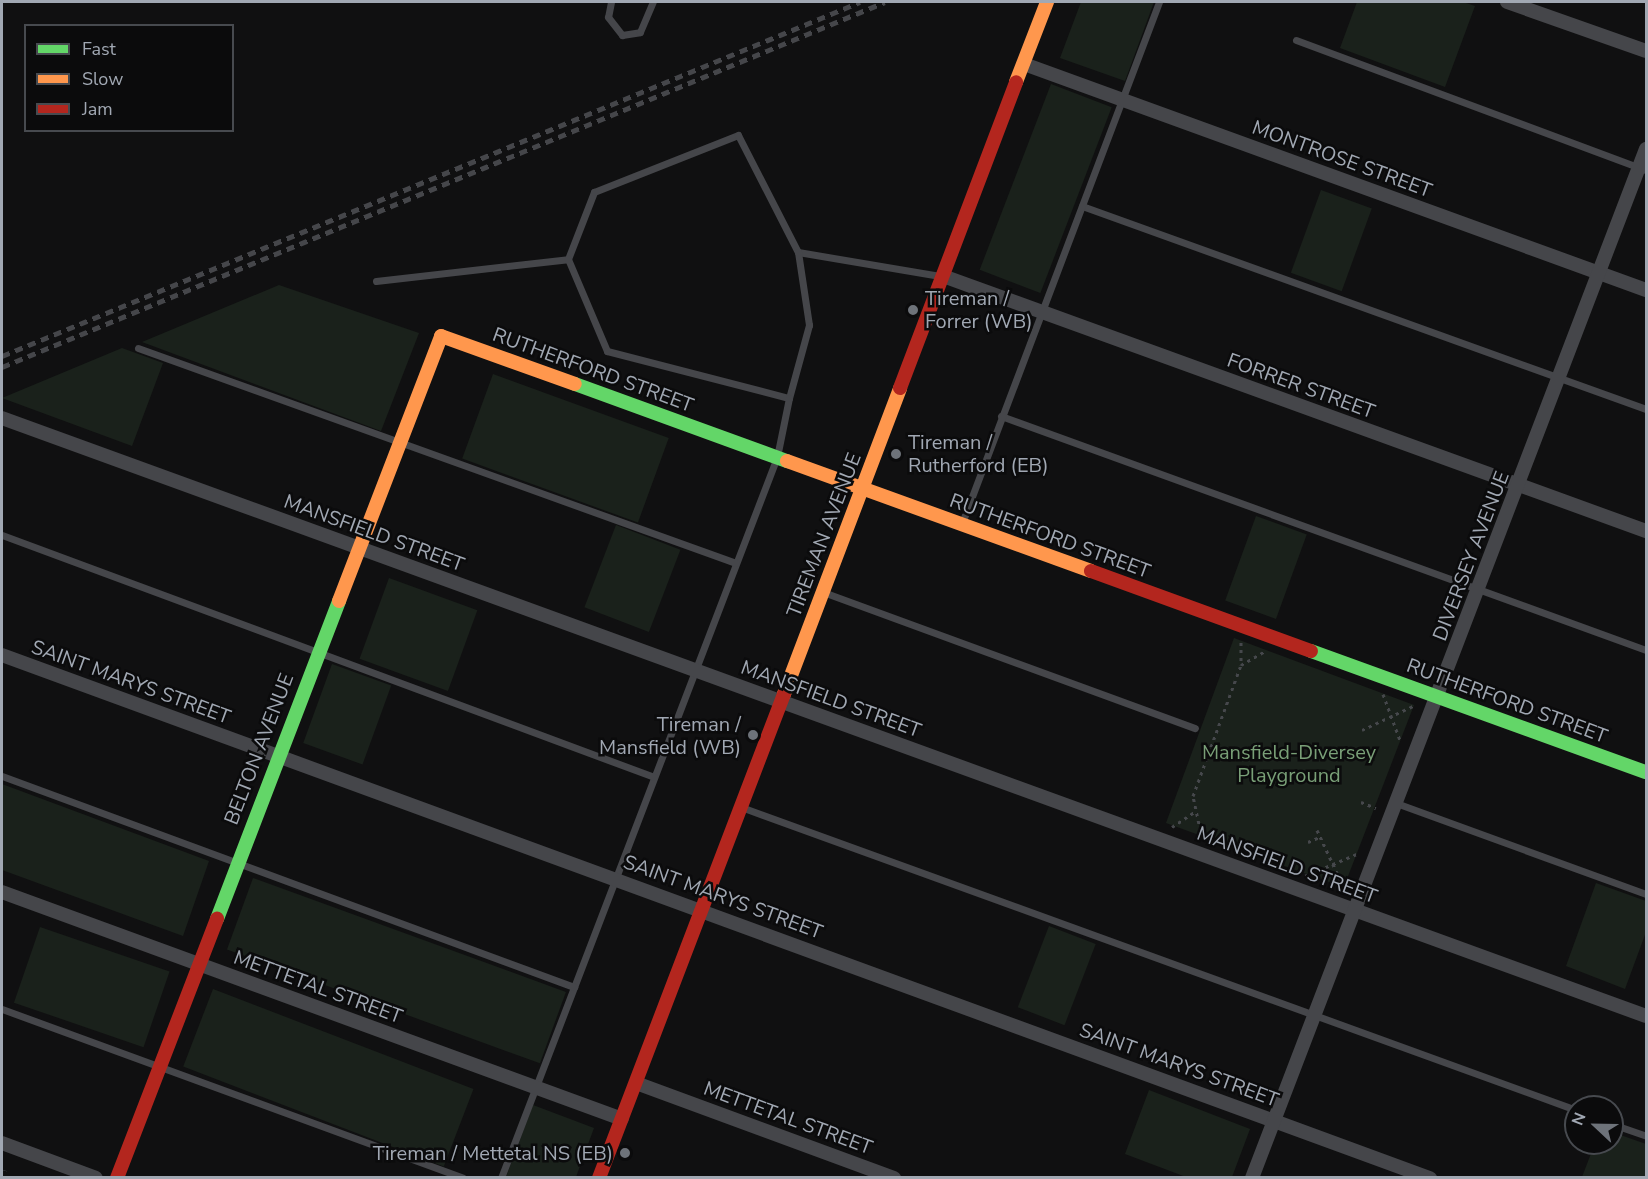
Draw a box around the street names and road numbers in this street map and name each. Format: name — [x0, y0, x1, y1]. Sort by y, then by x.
street label: MONTROSE STREET — [1249, 115, 1435, 203]
street label: RUTHERFORD STREET — [489, 322, 697, 418]
street label: FORRER STREET — [1224, 348, 1378, 424]
street label: TIREMAN AVENUE — [782, 450, 866, 620]
street label: DIVERSEY AVENUE — [1428, 468, 1514, 644]
street label: RUTHERFORD STREET — [946, 488, 1154, 584]
street label: MANSFIELD STREET — [281, 489, 467, 577]
street label: SAINT MARYS STREET — [28, 635, 234, 729]
street label: RUTHERFORD STREET — [1403, 653, 1611, 749]
street label: MANSFIELD STREET — [738, 655, 924, 743]
street label: BELTON AVENUE — [219, 670, 299, 828]
street label: MANSFIELD STREET — [1194, 821, 1380, 909]
street label: SAINT MARYS STREET — [620, 850, 826, 944]
street label: METTETAL STREET — [230, 945, 406, 1029]
street label: SAINT MARYS STREET — [1076, 1018, 1282, 1112]
street label: METTETAL STREET — [700, 1076, 876, 1160]

